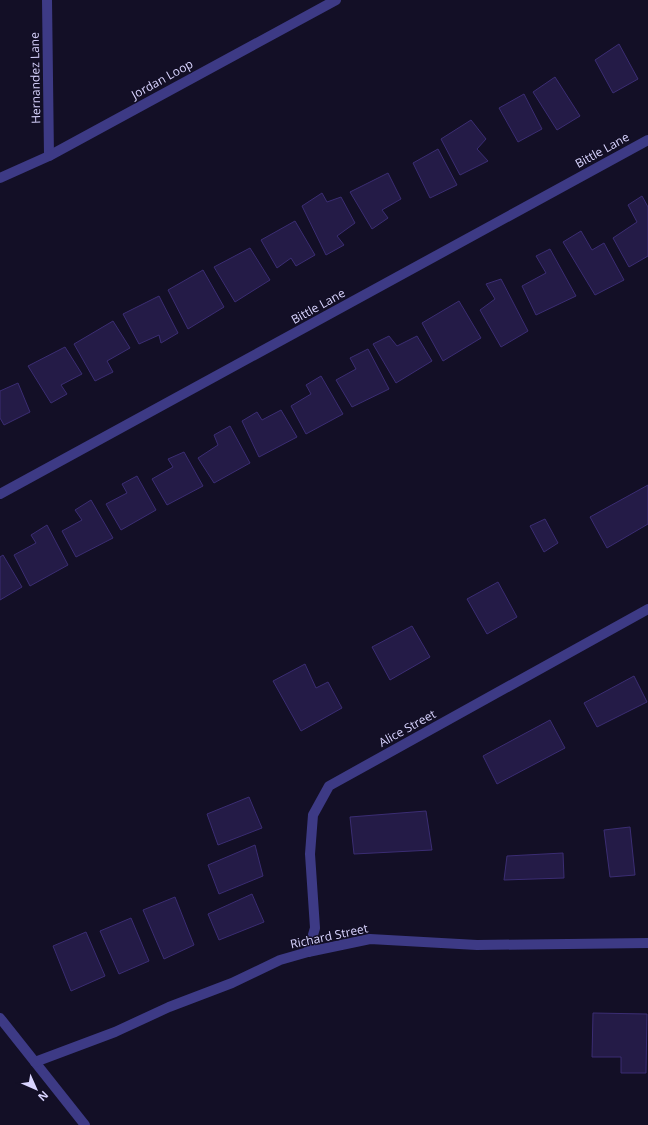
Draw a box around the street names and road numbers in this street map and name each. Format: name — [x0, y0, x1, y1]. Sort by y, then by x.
street label: Hernandez Lane — [26, 32, 44, 124]
street label: Jordan Loop — [127, 55, 196, 103]
street label: Bittle Lane — [572, 128, 632, 172]
street label: Bittle Lane — [288, 284, 348, 328]
street label: Alice Street — [375, 705, 439, 751]
street label: Richard Street — [289, 919, 369, 953]

